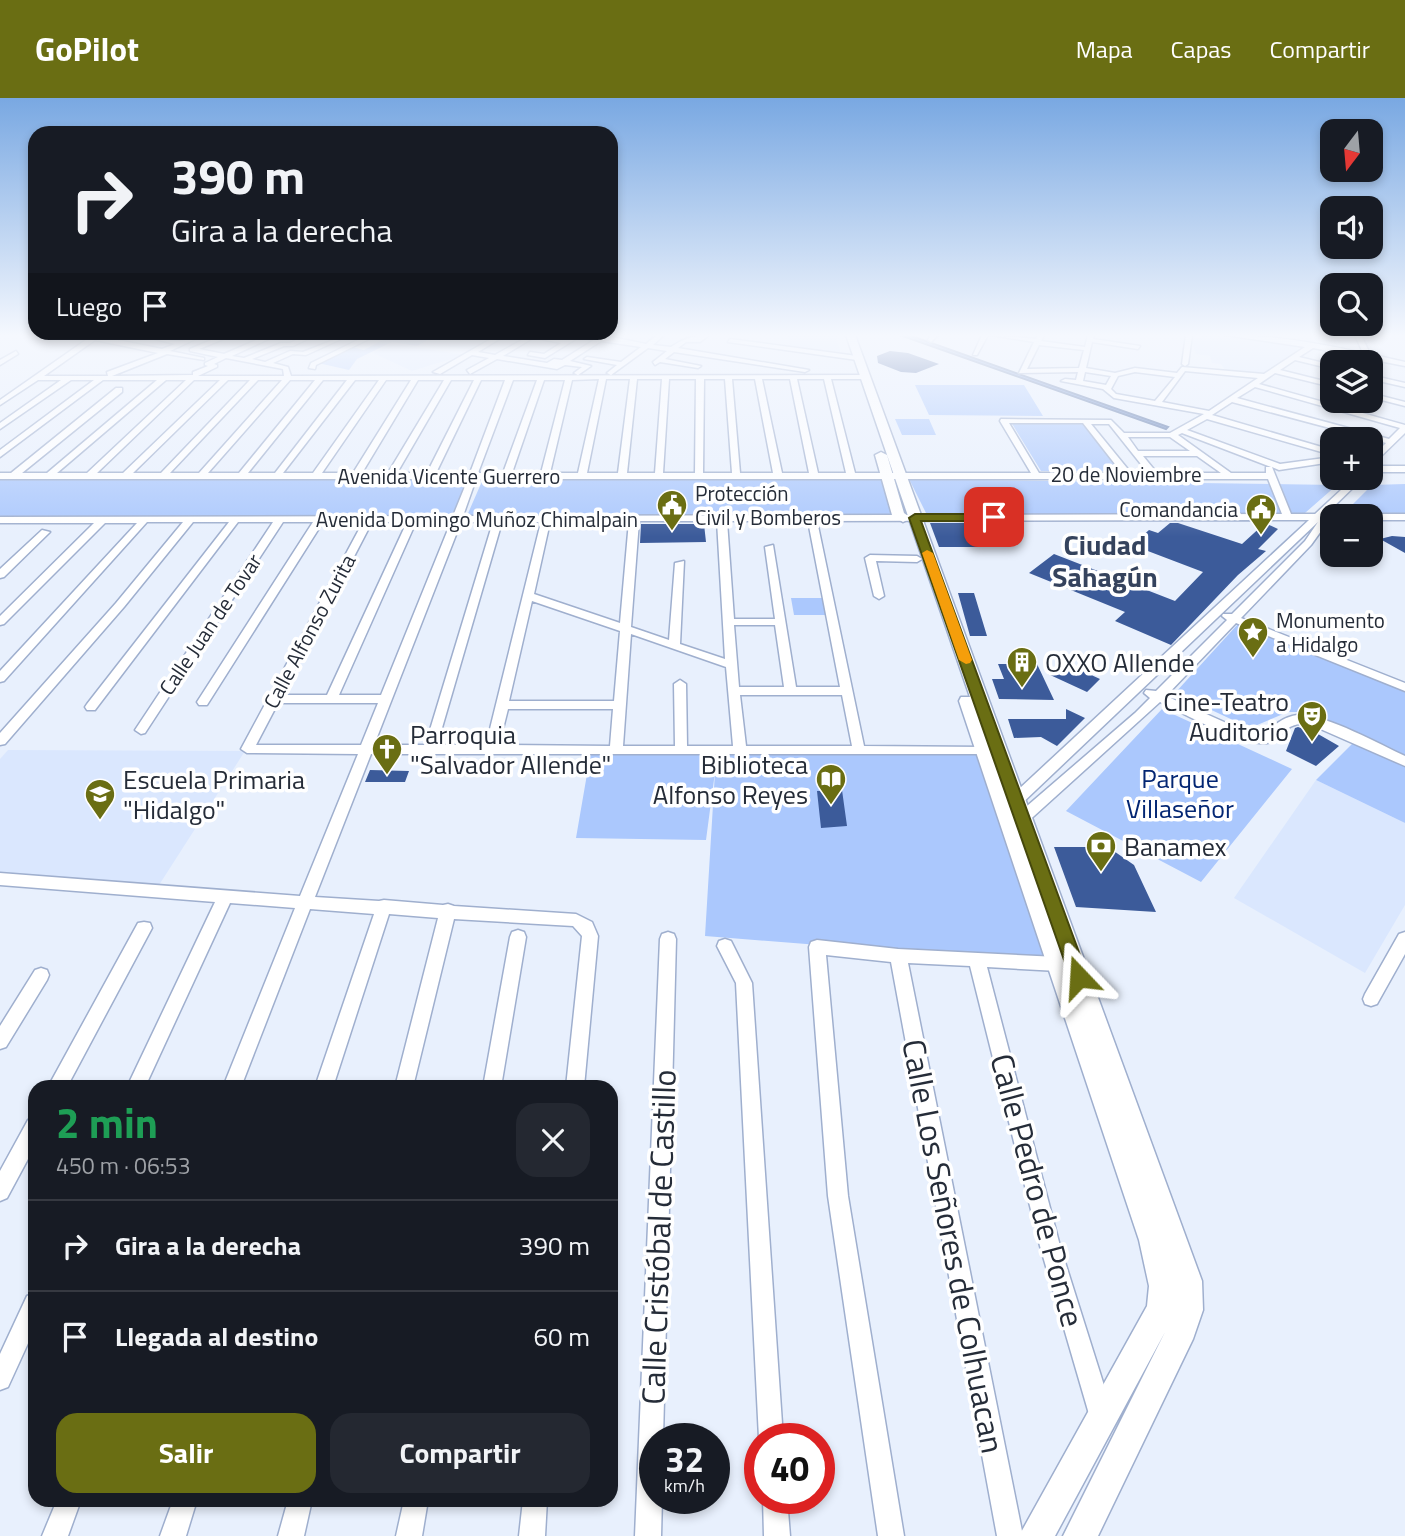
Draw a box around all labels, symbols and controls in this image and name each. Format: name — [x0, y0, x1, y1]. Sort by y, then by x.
text: GoPilot — [35, 24, 139, 74]
text: Mapa — [1076, 31, 1133, 67]
text: Capas — [1171, 31, 1231, 67]
text: Compartir — [1269, 31, 1370, 67]
north arrow — [1320, 119, 1382, 182]
map controls — [1320, 119, 1383, 567]
text: 390 m — [171, 138, 305, 213]
icon: right — [56, 154, 147, 245]
button: sound — [1320, 196, 1383, 259]
text: Gira a la derecha — [171, 206, 393, 254]
button: search — [1320, 273, 1383, 336]
text: Luego — [56, 287, 122, 326]
icon: arrive — [136, 287, 174, 325]
button: layers — [1320, 350, 1383, 413]
button: + — [1320, 427, 1383, 490]
street label: 20 de Noviembre — [1050, 458, 1202, 490]
street label: Avenida Vicente Guerrero — [338, 460, 560, 492]
place label: Protección Civil y Bomberos — [695, 477, 841, 533]
pin — [964, 487, 1024, 547]
public building icon: Protección Civil y Bomberos — [655, 488, 689, 532]
public building icon: Comandancia — [1244, 492, 1278, 536]
place label: Comandancia — [1119, 493, 1238, 525]
icon: arrive — [975, 498, 1013, 536]
street label: Avenida Domingo Muñoz Chimalpain — [316, 503, 638, 535]
button: − — [1320, 504, 1383, 567]
district label: Ciudad Sahagún — [1052, 523, 1158, 598]
street label: Calle Juan de Tovar — [151, 547, 269, 701]
street label: Calle Alfonso Zurita — [255, 548, 363, 714]
place label: Monumento a Hidalgo — [1276, 604, 1385, 660]
place icon: Monumento a Hidalgo — [1236, 615, 1270, 659]
place label: OXXO Allende — [1045, 643, 1195, 682]
building icon: OXXO Allende — [1005, 645, 1039, 689]
place label: Cine-Teatro Auditorio — [1163, 682, 1289, 751]
theatre icon: Cine-Teatro Auditorio — [1295, 699, 1329, 743]
place label: Parroquia "Salvador Allende" — [410, 715, 611, 784]
church icon: Parroquia "Salvador Allende" — [370, 732, 404, 776]
place label: Biblioteca Alfonso Reyes — [653, 745, 808, 814]
park label: Parque Villaseñor — [1126, 759, 1234, 828]
place label: Escuela Primaria "Hidalgo" — [123, 760, 305, 829]
library icon: Biblioteca Alfonso Reyes — [814, 762, 848, 806]
school or university icon: Escuela Primaria "Hidalgo" — [83, 777, 117, 821]
place label: Banamex — [1124, 827, 1227, 866]
bank icon: Banamex — [1084, 829, 1118, 873]
position arrow — [1042, 940, 1116, 1014]
street label: Calle Los Señores de Colhuacan — [890, 1035, 1018, 1457]
street label: Calle Pedro de Ponce — [978, 1048, 1098, 1332]
street label: Calle Cristóbal de Castillo — [628, 1069, 688, 1405]
text: 2 min — [56, 1090, 158, 1154]
button: close — [516, 1103, 590, 1177]
text: 450 m · 06:53 — [56, 1148, 191, 1183]
text: Gira a la derecha — [115, 1226, 301, 1265]
text: 390 m — [519, 1226, 590, 1265]
icon: right — [56, 1227, 94, 1265]
text: Llegada al destino — [115, 1317, 318, 1356]
text: 60 m — [533, 1317, 590, 1356]
icon: arrive — [56, 1318, 94, 1356]
button: Salir — [56, 1413, 316, 1493]
button: Compartir — [330, 1413, 590, 1493]
speed limit sign: 40 — [744, 1423, 835, 1514]
text: 32 — [665, 1432, 704, 1486]
text: km/h — [664, 1472, 705, 1499]

